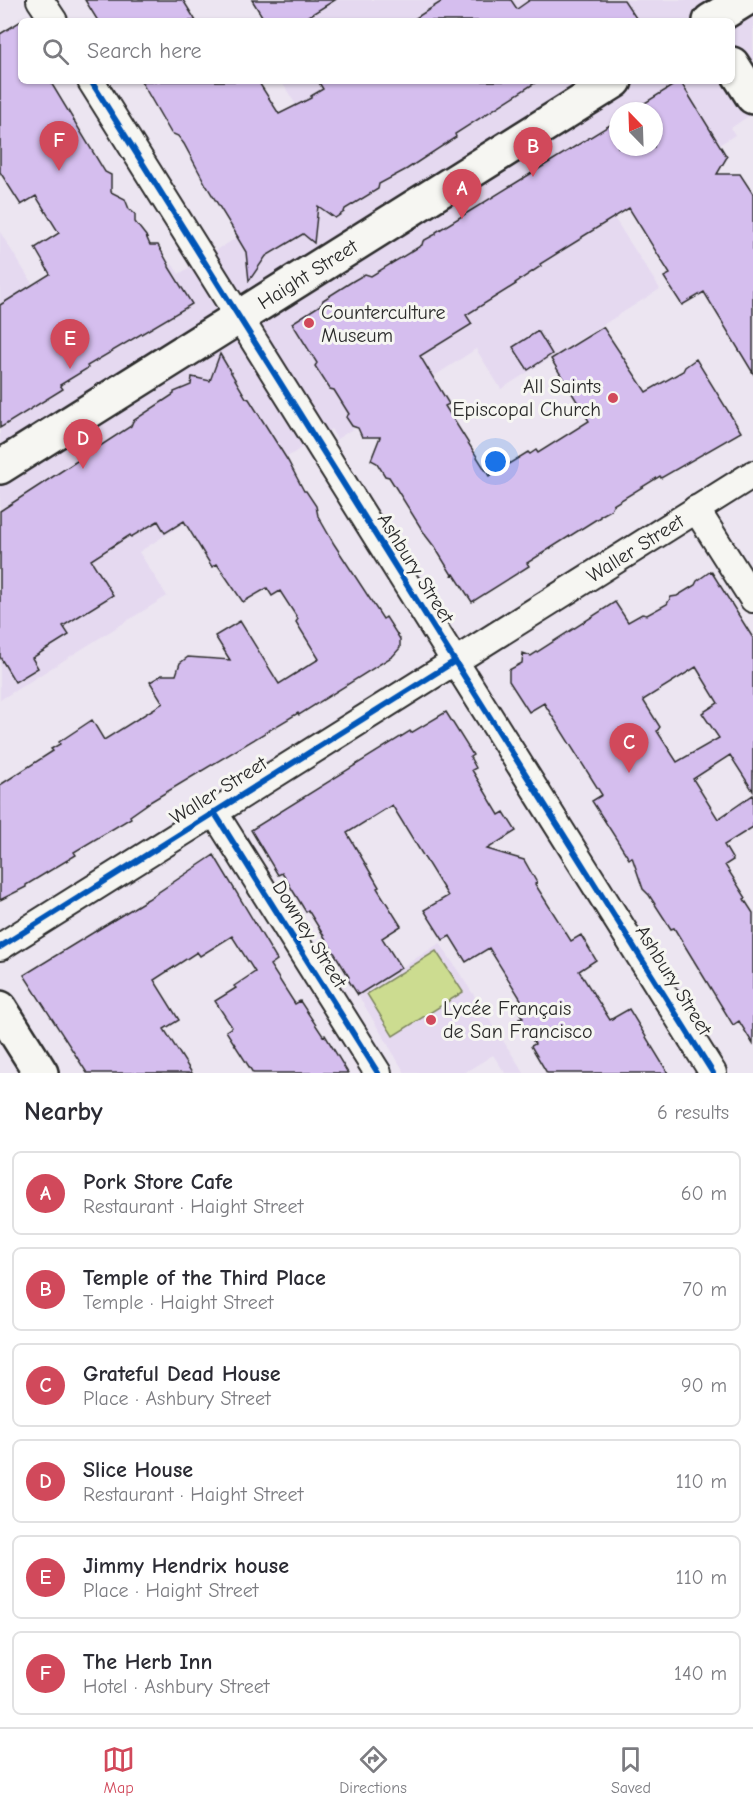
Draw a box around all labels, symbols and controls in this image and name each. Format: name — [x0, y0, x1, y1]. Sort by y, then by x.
search box — [18, 18, 735, 84]
icon: search — [39, 35, 72, 68]
text: Search here — [87, 38, 202, 64]
north arrow — [609, 102, 663, 156]
pin: F — [40, 122, 78, 171]
pin: B — [514, 128, 552, 177]
pin: A — [442, 170, 482, 219]
street label: Haight Street — [254, 234, 363, 314]
place label: Counterculture Museum — [321, 301, 445, 347]
marker: Counterculture Museum — [302, 316, 316, 330]
pin: E — [50, 320, 90, 369]
place label: All Saints Episcopal Church — [452, 375, 601, 421]
marker: All Saints Episcopal Church — [606, 391, 620, 405]
pin: D — [64, 420, 103, 469]
your location — [481, 447, 510, 476]
street label: Ashbury Street — [373, 509, 459, 629]
street label: Waller Street — [583, 509, 689, 587]
pin: C — [610, 724, 648, 773]
street label: Waller Street — [166, 751, 272, 829]
street label: Downey Street — [268, 877, 352, 993]
street label: Ashbury Street — [631, 921, 717, 1041]
place label: Lycée Français de San Francisco — [443, 997, 593, 1043]
marker: Lycée Français de San Francisco — [424, 1013, 438, 1027]
text: Nearby — [24, 1097, 103, 1127]
text: 6 results — [657, 1101, 729, 1124]
text: Pork Store Cafe — [83, 1169, 233, 1195]
text: A — [40, 1182, 51, 1205]
text: 60 m — [681, 1182, 727, 1205]
text: Restaurant · Haight Street — [83, 1195, 303, 1218]
text: Temple of the Third Place — [83, 1265, 326, 1291]
text: B — [39, 1278, 52, 1301]
text: 70 m — [682, 1278, 727, 1301]
text: Temple · Haight Street — [83, 1291, 273, 1314]
text: Grateful Dead House — [83, 1361, 281, 1387]
text: C — [39, 1374, 52, 1397]
text: 90 m — [681, 1374, 727, 1397]
text: Place · Ashbury Street — [83, 1387, 271, 1410]
text: Slice House — [83, 1457, 193, 1483]
text: D — [39, 1470, 52, 1493]
text: 110 m — [676, 1470, 727, 1493]
text: Restaurant · Haight Street — [83, 1483, 303, 1506]
text: Jimmy Hendrix house — [83, 1553, 289, 1579]
text: E — [40, 1566, 51, 1589]
text: 110 m — [676, 1566, 727, 1589]
text: Place · Haight Street — [83, 1579, 259, 1602]
text: The Herb Inn — [83, 1649, 212, 1675]
text: F — [40, 1662, 51, 1685]
text: 140 m — [674, 1662, 727, 1685]
text: Hotel · Ashbury Street — [83, 1675, 270, 1698]
tab: Map — [102, 1743, 135, 1797]
tab: Directions — [339, 1743, 407, 1797]
tab: Saved — [611, 1743, 651, 1797]

